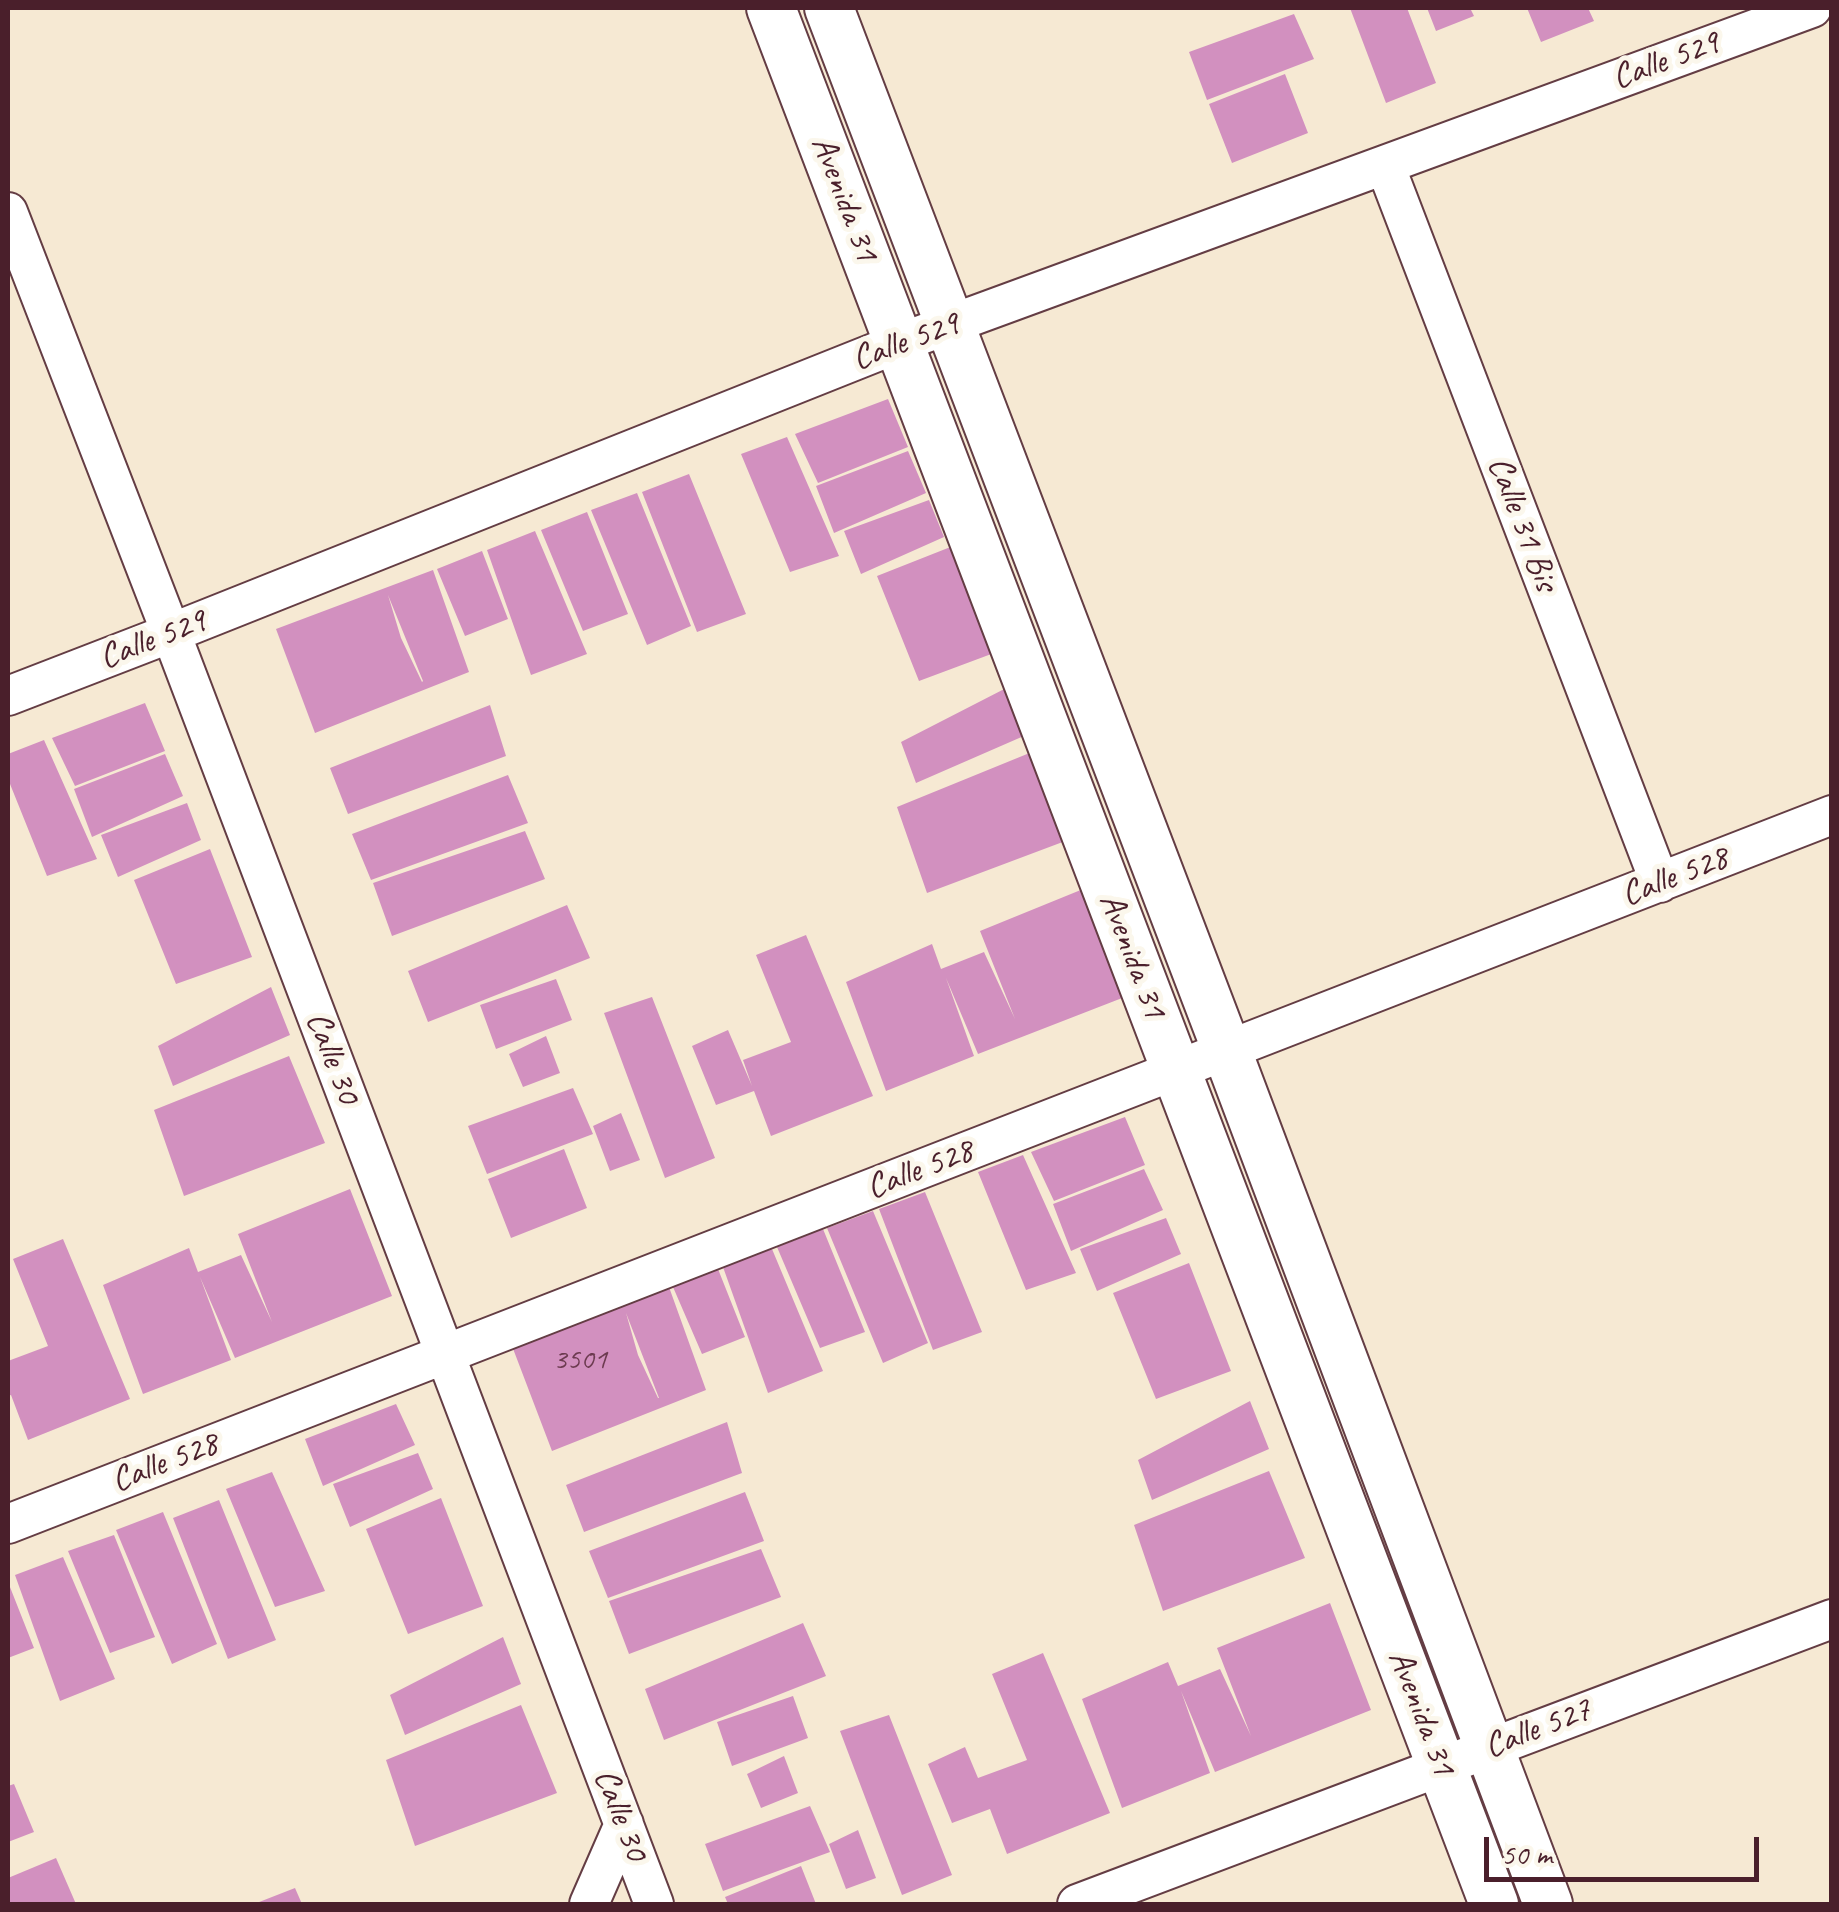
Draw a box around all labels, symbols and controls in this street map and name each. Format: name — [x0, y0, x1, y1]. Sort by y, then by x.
street label: Calle 529 — [1607, 22, 1725, 100]
street label: Avenida 31 — [801, 130, 887, 268]
street label: Calle 529 — [847, 303, 965, 381]
street label: Calle 31 Bis — [1477, 451, 1567, 597]
street label: Calle 529 — [94, 601, 212, 679]
street label: Calle 528 — [1616, 838, 1734, 916]
street label: Avenida 31 — [1089, 887, 1175, 1025]
street label: Calle 30 — [295, 1006, 369, 1110]
street label: Calle 528 — [861, 1131, 979, 1209]
house number: 3501 — [553, 1342, 607, 1378]
street label: Calle 528 — [106, 1424, 224, 1502]
street label: Avenida 31 — [1378, 1644, 1464, 1782]
street label: Calle 527 — [1479, 1690, 1597, 1768]
street label: Calle 30 — [583, 1763, 657, 1867]
scale bar — [1489, 1817, 1764, 1879]
text: 50 m — [1501, 1835, 1552, 1873]

